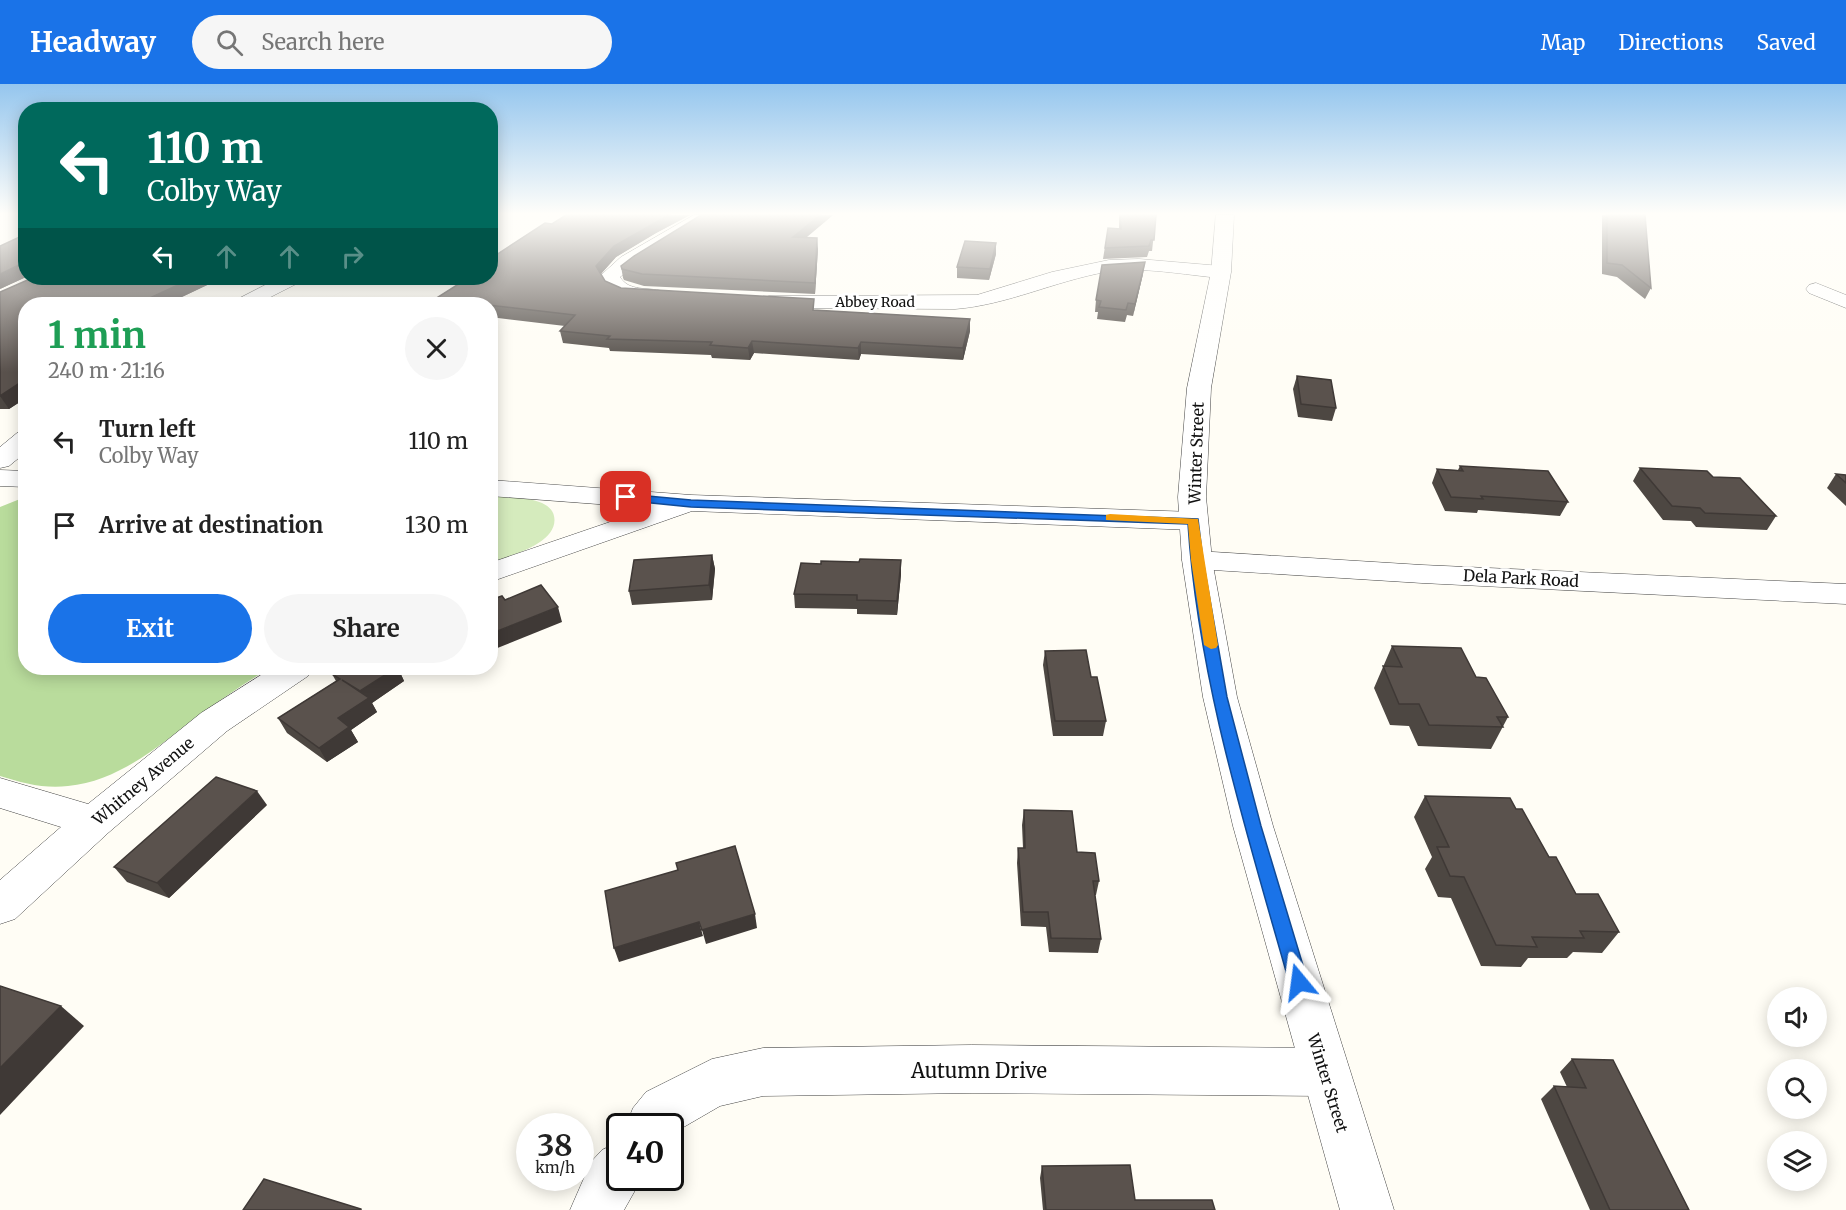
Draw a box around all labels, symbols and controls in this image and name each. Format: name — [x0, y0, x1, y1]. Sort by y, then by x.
search box — [192, 15, 612, 69]
text: Headway — [30, 24, 156, 60]
icon: search — [213, 26, 246, 59]
text: Search here — [261, 28, 385, 56]
text: Map — [1541, 29, 1585, 56]
text: Directions — [1618, 29, 1723, 56]
text: Saved — [1756, 29, 1816, 56]
text: 110 m — [147, 122, 263, 174]
icon: left — [48, 126, 126, 204]
text: Colby Way — [147, 174, 282, 208]
icon: left — [147, 240, 180, 273]
icon: ahead — [210, 240, 243, 273]
icon: ahead — [273, 240, 306, 273]
icon: right — [336, 240, 369, 273]
street label: Abbey Road — [834, 293, 915, 311]
text: 1 min — [48, 313, 146, 358]
button: close — [405, 317, 468, 380]
text: 240 m · 21:16 — [48, 358, 165, 383]
street label: Winter Street — [1184, 401, 1208, 506]
text: Turn left — [99, 415, 196, 443]
icon: left — [48, 425, 81, 458]
text: 110 m — [409, 427, 468, 455]
text: Colby Way — [99, 443, 199, 468]
pin — [600, 471, 651, 522]
icon: arrive — [609, 480, 642, 513]
icon: arrive — [48, 509, 81, 542]
text: Arrive at destination — [99, 511, 323, 539]
text: 130 m — [405, 511, 468, 539]
street label: Dela Park Road — [1462, 565, 1580, 591]
button: Exit — [48, 594, 252, 663]
button: Share — [264, 594, 468, 663]
street label: Whitney Avenue — [87, 733, 198, 830]
position arrow — [1267, 950, 1331, 1014]
map controls — [1767, 987, 1827, 1191]
button: sound — [1767, 987, 1827, 1047]
street label: Winter Street — [1303, 1030, 1353, 1136]
street label: Autumn Drive — [910, 1058, 1047, 1083]
button: search — [1767, 1059, 1827, 1119]
speed limit sign: 40 — [606, 1113, 684, 1191]
text: 38 — [537, 1126, 573, 1164]
button: layers — [1767, 1131, 1827, 1191]
text: km/h — [535, 1158, 575, 1177]

